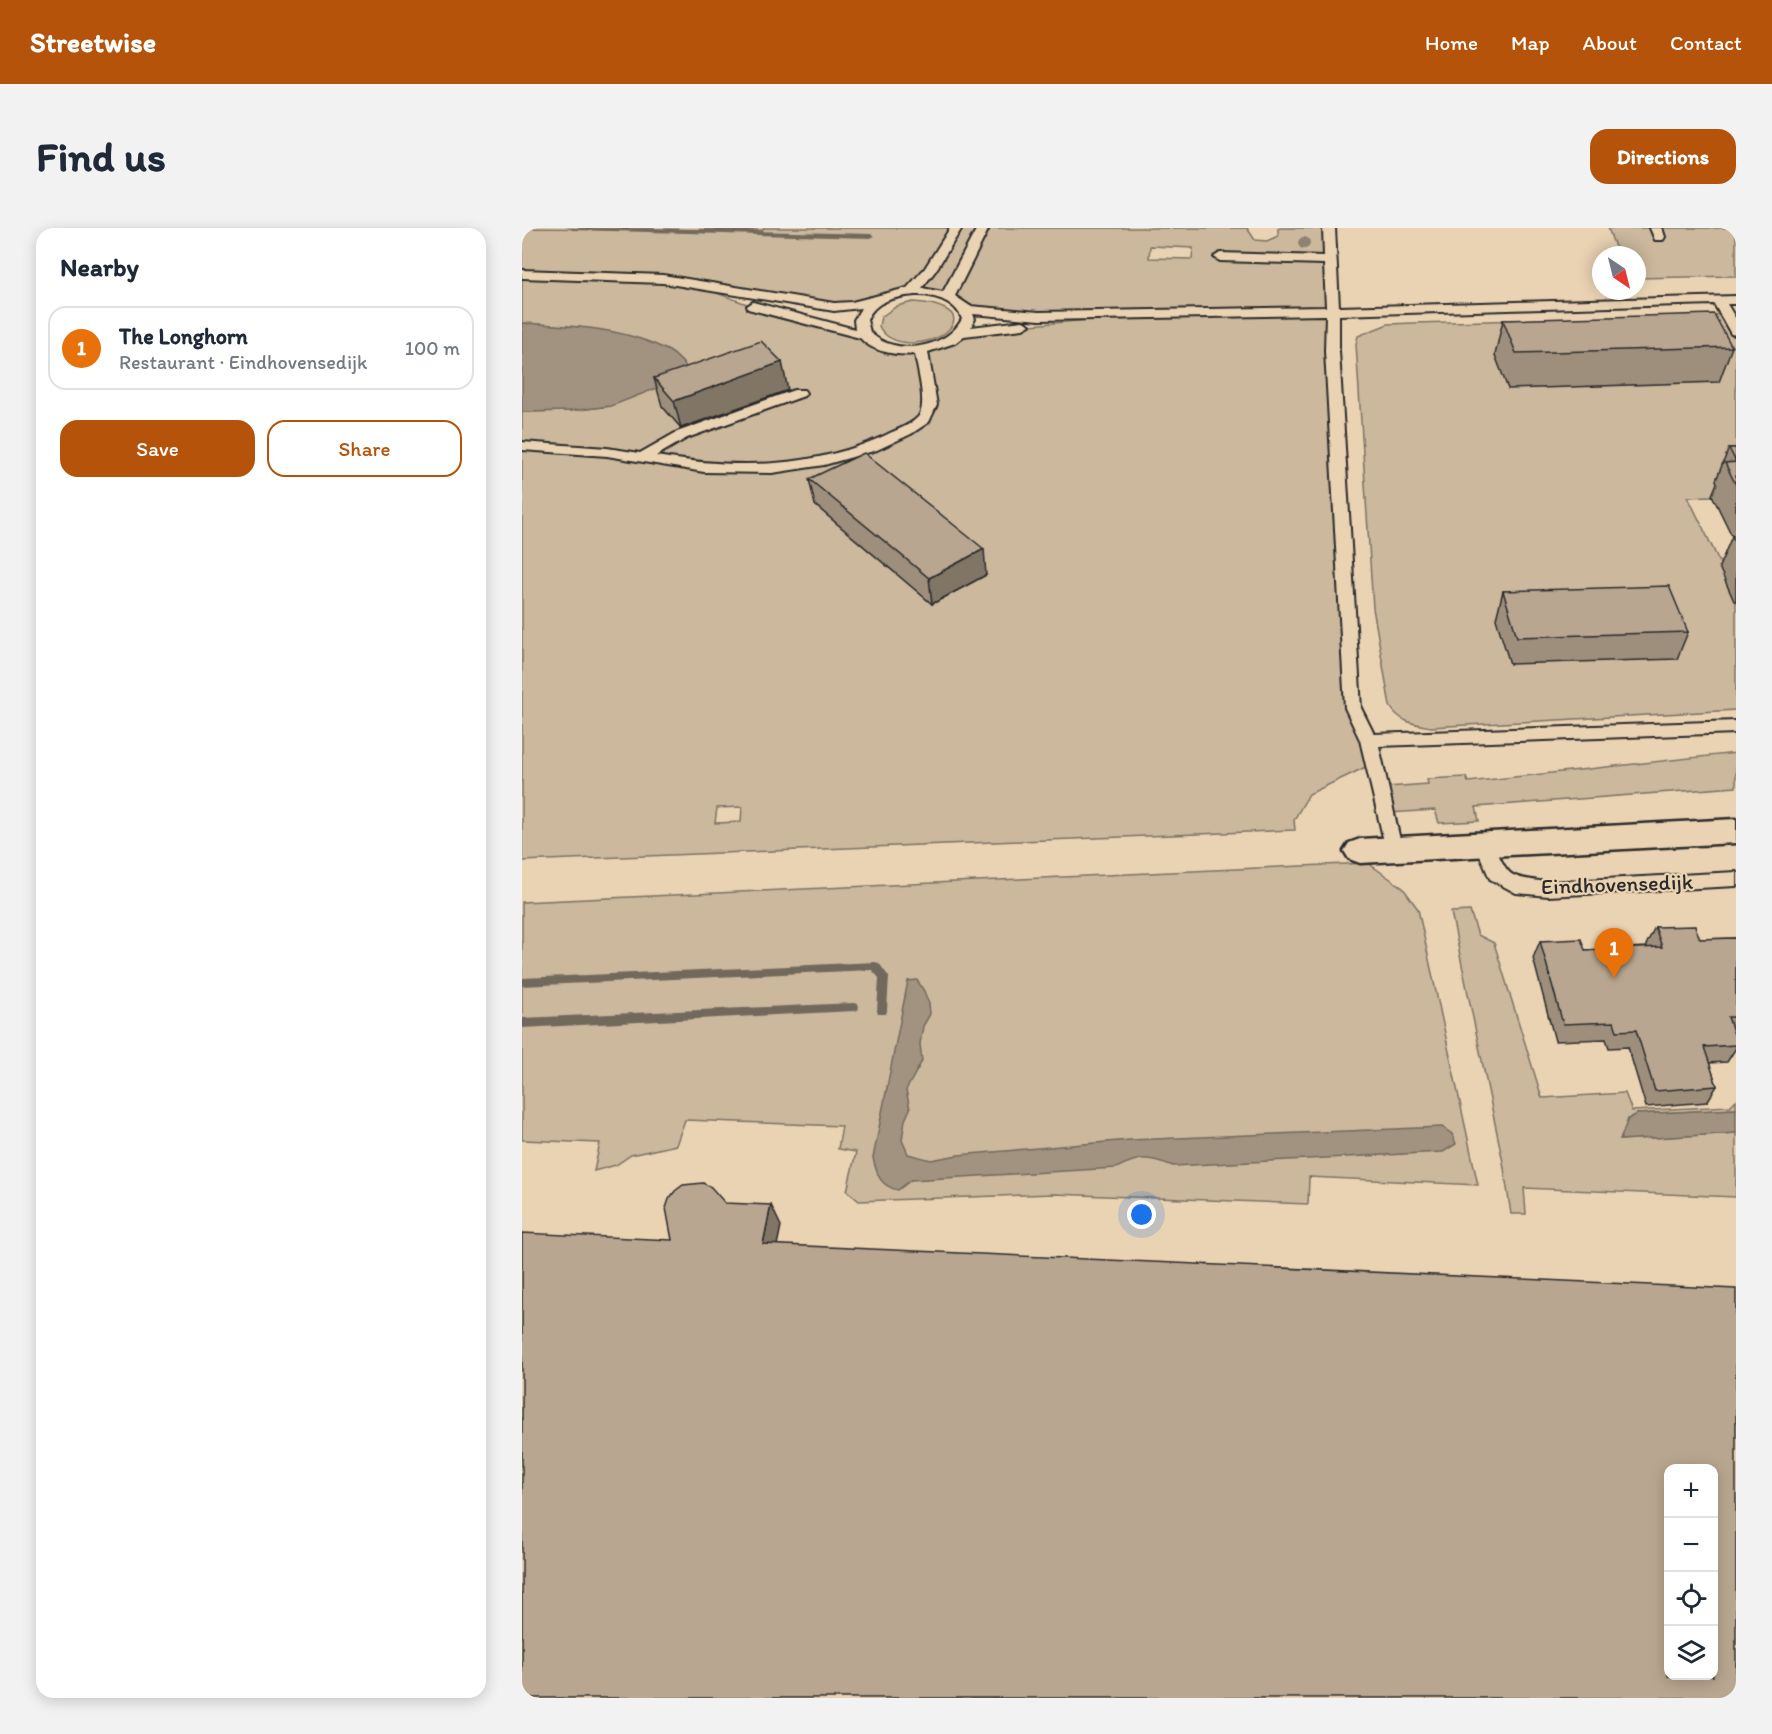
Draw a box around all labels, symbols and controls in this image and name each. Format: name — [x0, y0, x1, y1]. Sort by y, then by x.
text: Streetwise — [30, 25, 156, 59]
text: Home — [1425, 30, 1478, 55]
text: Map — [1511, 30, 1550, 55]
text: About — [1583, 30, 1637, 55]
text: Contact — [1670, 30, 1742, 55]
button: Directions — [1590, 129, 1736, 184]
text: Find us — [36, 131, 166, 182]
north arrow — [1592, 246, 1646, 300]
text: Nearby — [60, 251, 139, 283]
text: The Longhorn — [119, 323, 248, 350]
text: 1 — [77, 336, 86, 360]
text: 100 m — [405, 336, 460, 360]
text: Restaurant · Eindhovensedijk — [119, 350, 367, 374]
button: Save — [60, 420, 255, 477]
button: Share — [267, 420, 462, 477]
street label: Eindhovensedijk — [1540, 868, 1694, 900]
pin: 1 — [1594, 928, 1634, 978]
your location — [1127, 1200, 1156, 1229]
map controls — [1664, 1464, 1718, 1680]
button: + — [1664, 1464, 1718, 1518]
button: − — [1664, 1518, 1718, 1572]
button: locate — [1664, 1572, 1718, 1626]
button: layers — [1664, 1626, 1718, 1680]

